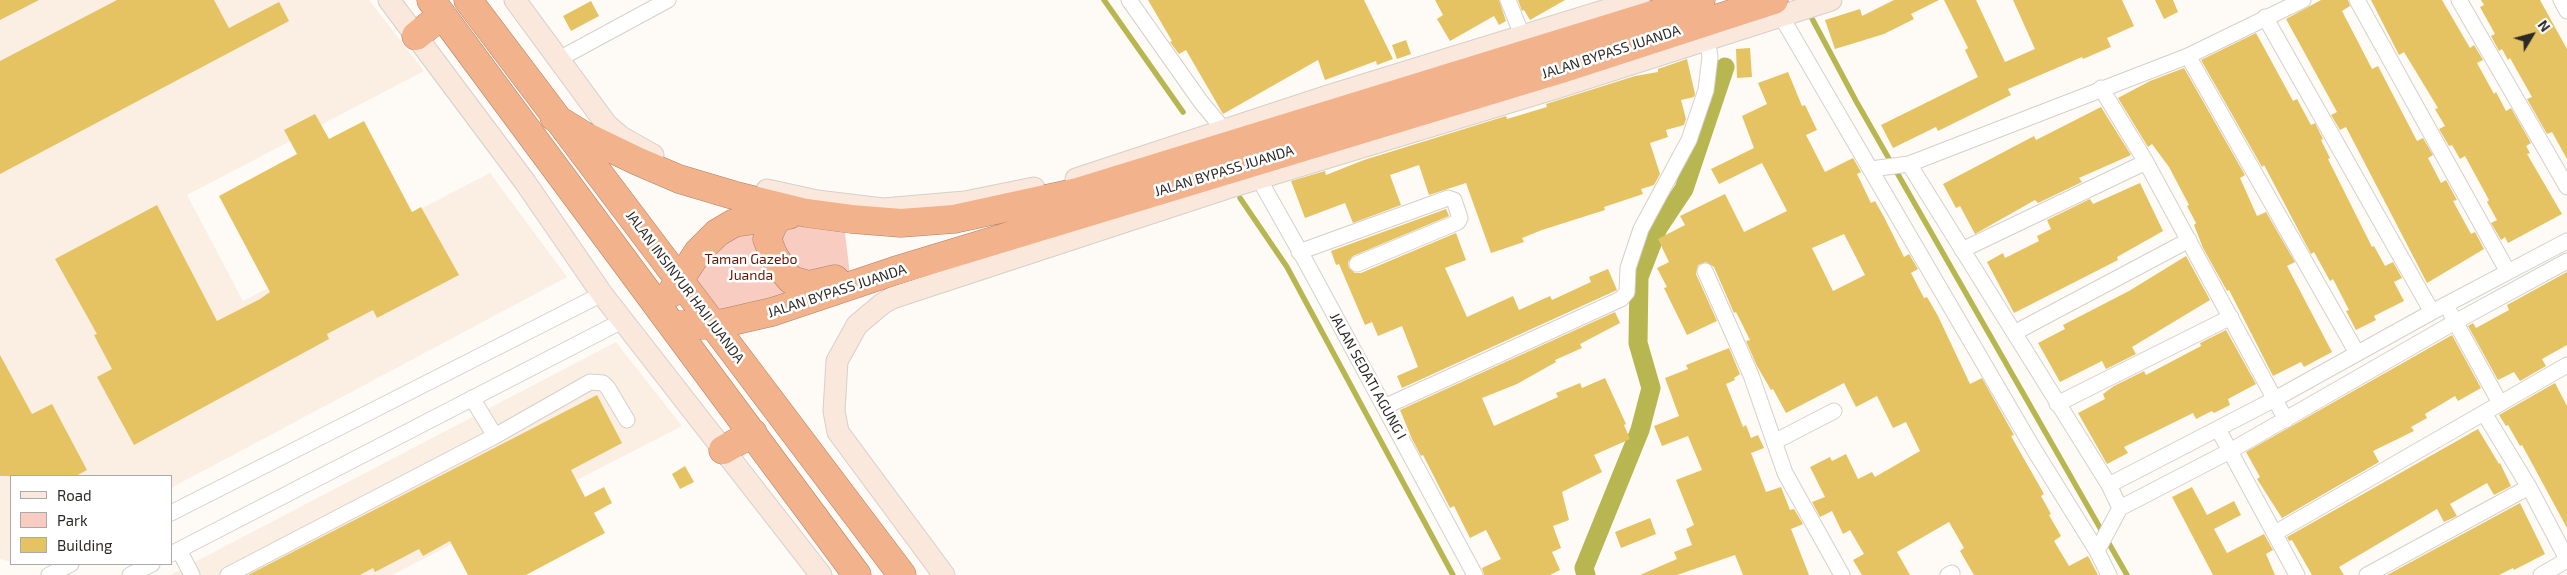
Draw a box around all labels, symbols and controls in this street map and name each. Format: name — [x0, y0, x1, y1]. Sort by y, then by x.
north arrow — [2507, 10, 2557, 60]
text: N — [2535, 17, 2554, 35]
street label: JALAN BYPASS JUANDA — [1540, 22, 1682, 82]
street label: JALAN BYPASS JUANDA — [1152, 142, 1296, 200]
street label: JALAN INSINYUR HAJI JUANDA — [622, 207, 748, 367]
park label: Taman Gazebo Juanda — [705, 251, 797, 284]
street label: JALAN BYPASS JUANDA — [766, 261, 908, 321]
street label: JALAN SEDATI AGUNG I — [1326, 310, 1410, 442]
legend — [10, 475, 172, 565]
text: Road — [57, 486, 92, 504]
text: Park — [57, 511, 88, 529]
text: Building — [57, 536, 112, 554]

